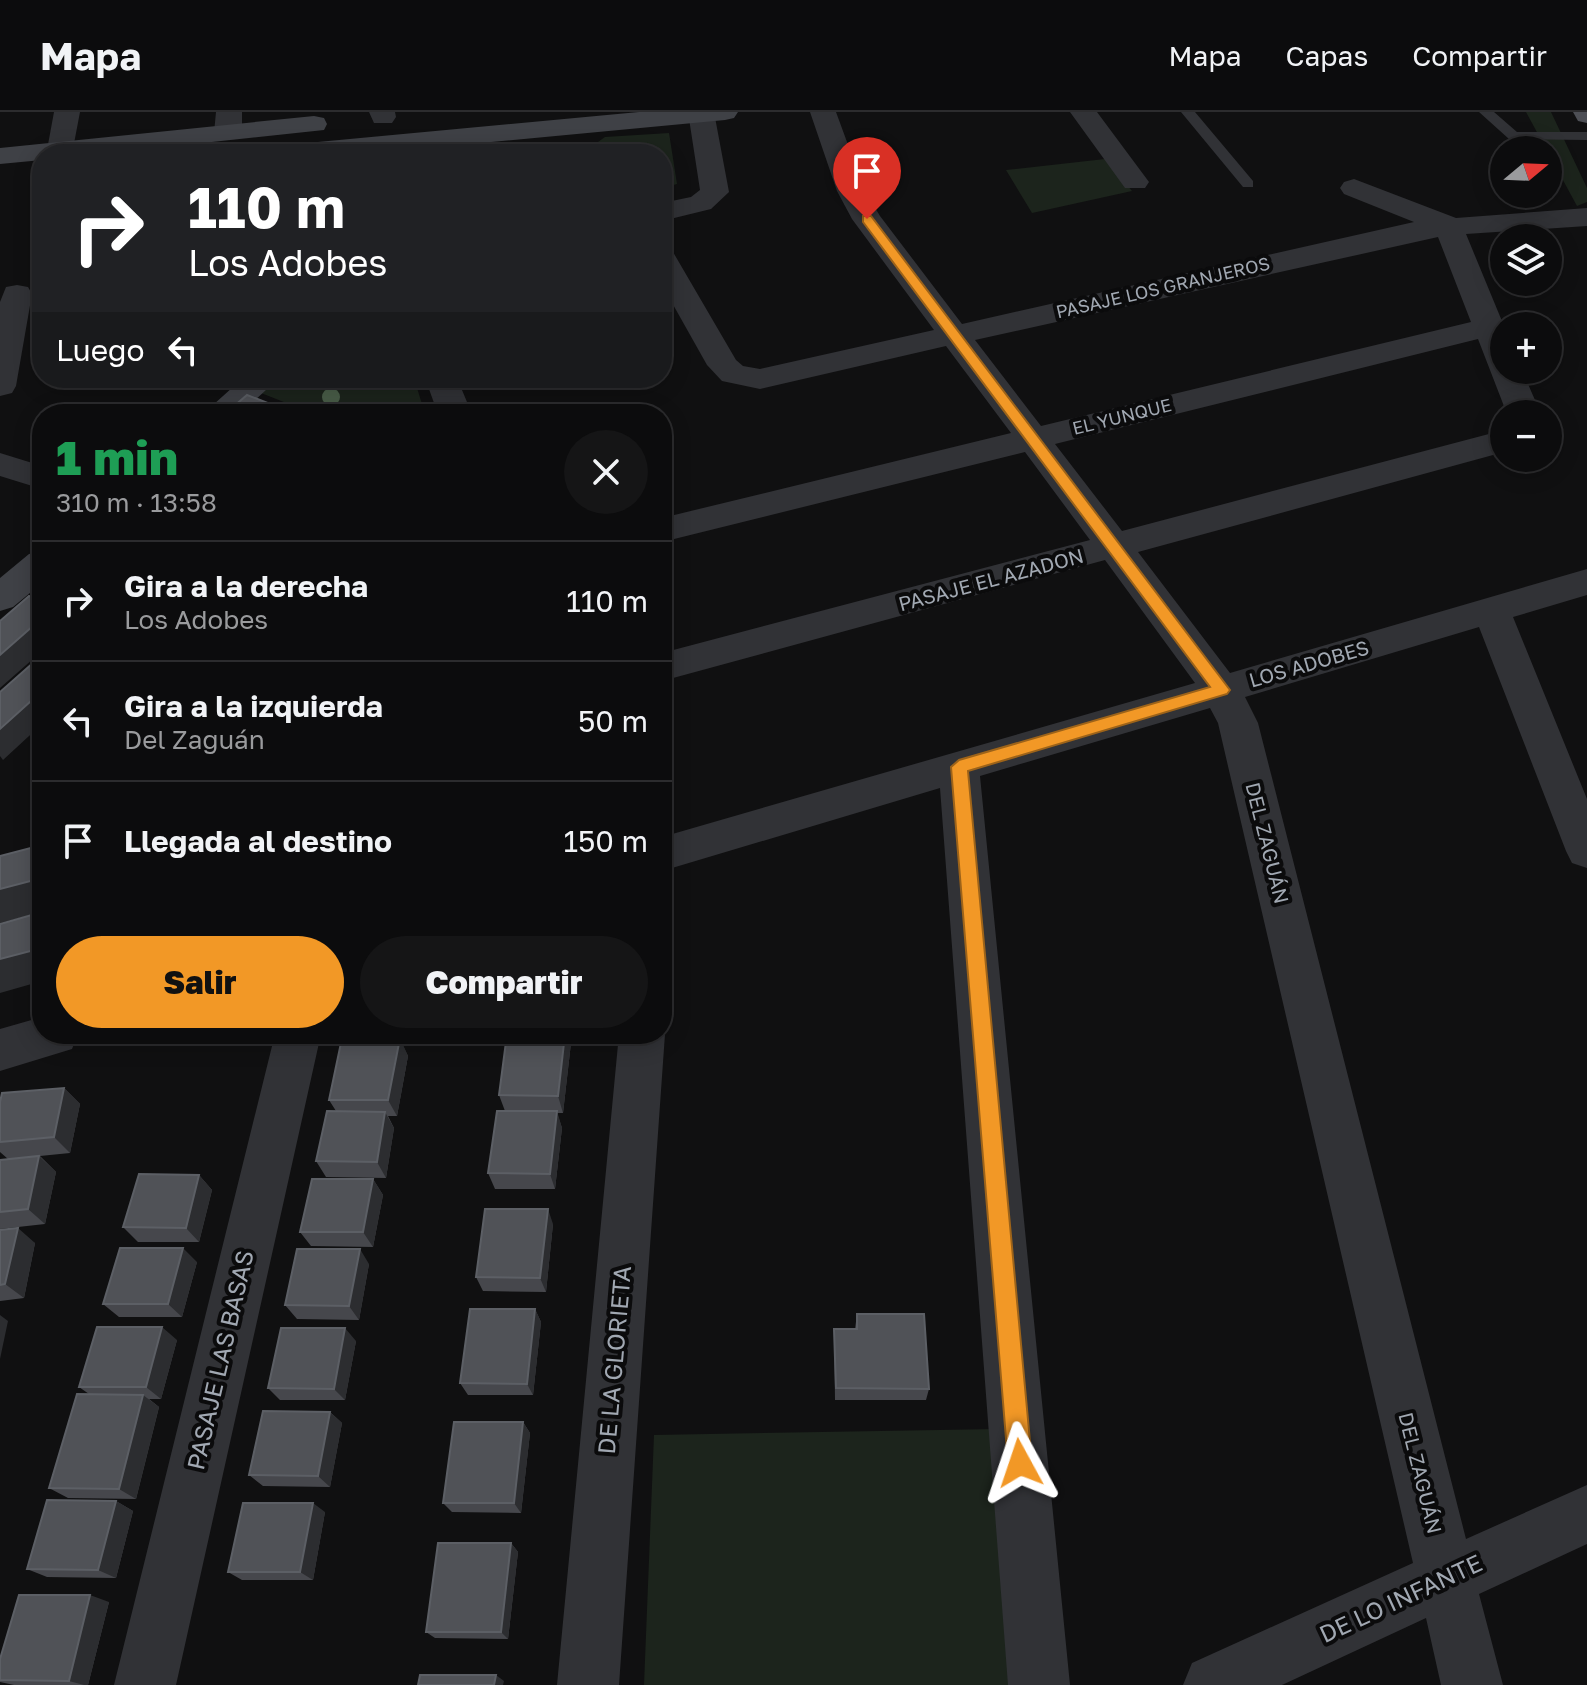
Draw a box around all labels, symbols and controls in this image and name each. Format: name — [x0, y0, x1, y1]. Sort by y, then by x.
text: Mapa — [40, 33, 141, 78]
text: Mapa — [1169, 39, 1241, 72]
text: Capas — [1285, 39, 1368, 72]
text: Compartir — [1412, 39, 1547, 72]
north arrow — [1490, 136, 1562, 208]
map controls — [1490, 136, 1562, 472]
pin — [833, 137, 901, 219]
icon: arrive — [845, 149, 889, 193]
text: 110 m — [188, 173, 345, 240]
icon: right — [56, 176, 160, 280]
button: layers — [1490, 224, 1562, 296]
text: Los Adobes — [188, 241, 387, 284]
street label: PASAJE LOS GRANJEROS — [1054, 252, 1272, 322]
button: + — [1490, 312, 1562, 384]
icon: left — [161, 328, 205, 372]
text: Luego — [56, 332, 145, 368]
street label: EL YUNQUE — [1070, 393, 1174, 439]
button: − — [1490, 400, 1562, 472]
text: 1 min — [56, 428, 178, 486]
button: close — [564, 430, 648, 514]
text: 310 m · 13:58 — [56, 487, 217, 518]
street label: PASAJE EL AZADON — [896, 543, 1086, 615]
text: Gira a la derecha — [124, 568, 368, 604]
icon: right — [56, 579, 100, 623]
text: 110 m — [566, 583, 648, 619]
text: Los Adobes — [124, 604, 268, 635]
street label: LOS ADOBES — [1246, 634, 1372, 692]
text: Gira a la izquierda — [124, 688, 383, 724]
icon: left — [56, 699, 100, 743]
text: 50 m — [578, 703, 648, 739]
text: Del Zaguán — [124, 724, 265, 755]
street label: DEL ZAGUÁN — [1241, 780, 1295, 906]
icon: arrive — [56, 819, 100, 863]
text: Llegada al destino — [124, 823, 392, 859]
text: 150 m — [563, 823, 648, 859]
button: Salir — [56, 936, 344, 1028]
button: Compartir — [360, 936, 648, 1028]
street label: PASAJE LAS BASAS — [180, 1247, 259, 1472]
street label: DE LA GLORIETA — [591, 1264, 636, 1455]
street label: DEL ZAGUÁN — [1394, 1410, 1448, 1536]
position arrow — [978, 1421, 1062, 1505]
street label: DE LO INFANTE — [1314, 1547, 1486, 1648]

